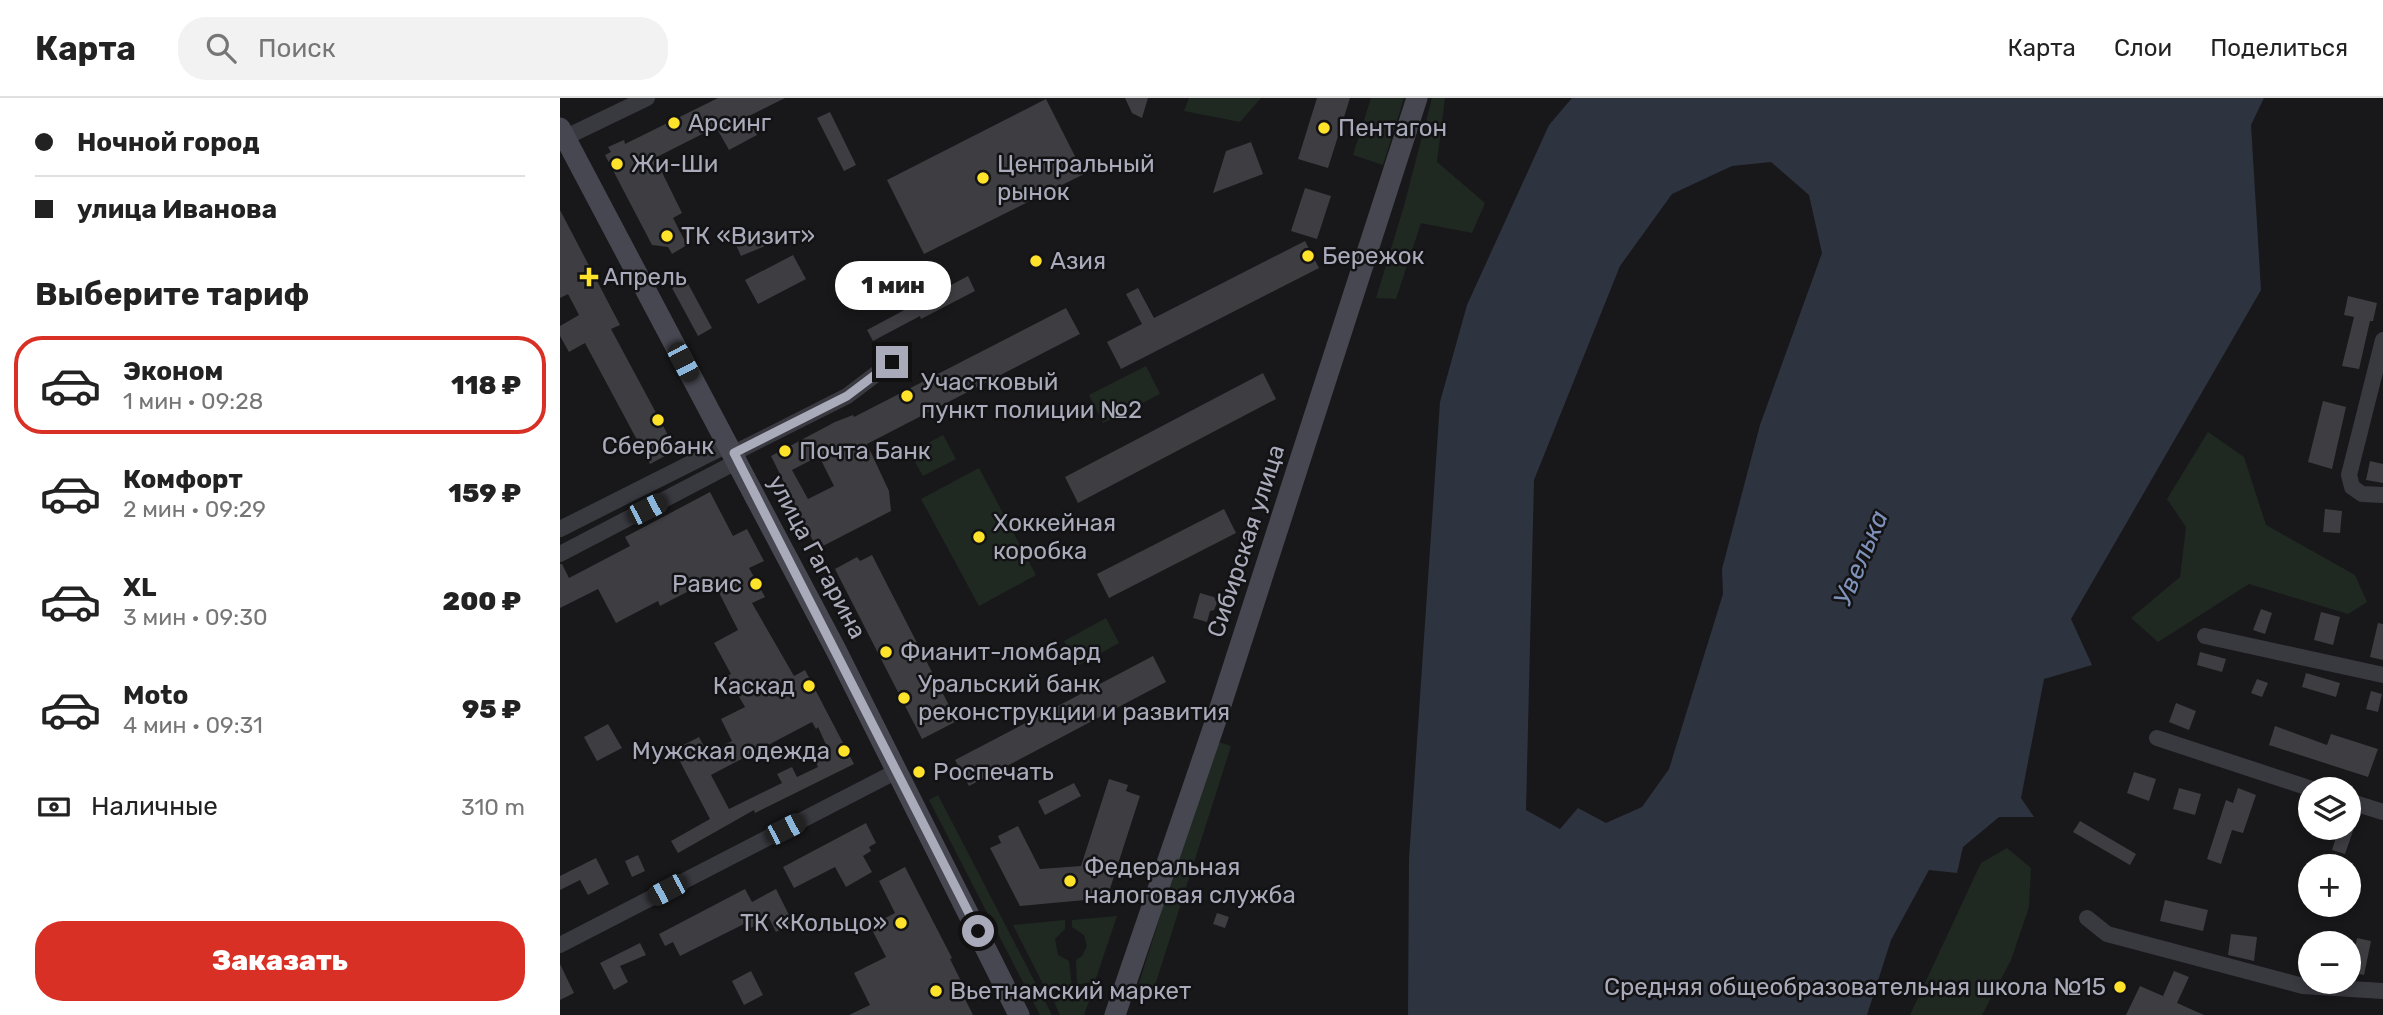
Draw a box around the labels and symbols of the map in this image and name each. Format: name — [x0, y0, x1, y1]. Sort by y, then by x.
place label: Арсинг — [688, 109, 772, 137]
place label: Пентагон — [1338, 114, 1447, 142]
marker: Арсинг — [666, 115, 682, 131]
marker: Пентагон — [1316, 120, 1332, 136]
place label: Жи-Ши — [631, 150, 718, 178]
place label: Центральный рынок — [997, 150, 1155, 206]
marker: Жи-Ши — [609, 156, 625, 172]
marker: Центральный рынок — [975, 170, 991, 186]
place label: ТК «Визит» — [681, 222, 815, 250]
marker: ТК «Визит» — [659, 228, 675, 244]
place label: Бережок — [1322, 242, 1424, 270]
place label: Азия — [1050, 247, 1106, 275]
marker: Бережок — [1300, 248, 1316, 264]
marker: Азия — [1028, 253, 1044, 269]
callout: 1 мин — [834, 260, 950, 310]
place label: Апрель — [603, 263, 687, 291]
marker: Апрель — [581, 269, 597, 285]
car — [664, 339, 703, 385]
route end — [876, 346, 908, 378]
place label: Участковый пункт полиции №2 — [921, 368, 1142, 424]
marker: Участковый пункт полиции №2 — [899, 388, 915, 404]
marker: Сбербанк — [650, 412, 666, 428]
place label: Сбербанк — [602, 432, 714, 460]
place label: Почта Банк — [799, 437, 931, 465]
street label: Сибирская улица — [1202, 441, 1290, 641]
marker: Почта Банк — [777, 443, 793, 459]
street label: улица Гагарина — [762, 470, 872, 644]
car — [624, 490, 671, 528]
water label: Увелька — [1827, 506, 1895, 610]
place label: Хоккейная коробка — [993, 509, 1116, 565]
marker: Хоккейная коробка — [971, 529, 987, 545]
place label: Равис — [672, 570, 742, 598]
marker: Равис — [748, 576, 764, 592]
place label: Фианит-ломбард — [900, 638, 1101, 666]
marker: Фианит-ломбард — [878, 644, 894, 660]
place label: Уральский банк реконструкции и развития — [918, 670, 1230, 726]
place label: Каскад — [713, 672, 795, 700]
marker: Каскад — [801, 678, 817, 694]
marker: Уральский банк реконструкции и развития — [896, 690, 912, 706]
place label: Мужская одежда — [632, 737, 830, 765]
marker: Мужская одежда — [836, 743, 852, 759]
place label: Роспечать — [933, 758, 1054, 786]
marker: Роспечать — [911, 764, 927, 780]
car — [762, 810, 809, 848]
place label: Федеральная налоговая служба — [1084, 853, 1296, 909]
car — [644, 871, 691, 909]
marker: Федеральная налоговая служба — [1062, 873, 1078, 889]
place label: ТК «Кольцо» — [740, 909, 887, 937]
marker: ТК «Кольцо» — [893, 915, 909, 931]
route start — [962, 915, 994, 947]
place label: Средняя общеобразовательная школа №15 — [1604, 973, 2106, 1001]
place label: Вьетнамский маркет — [950, 977, 1191, 1005]
marker: Средняя общеобразовательная школа №15 — [2112, 979, 2128, 995]
marker: Вьетнамский маркет — [928, 983, 944, 999]

